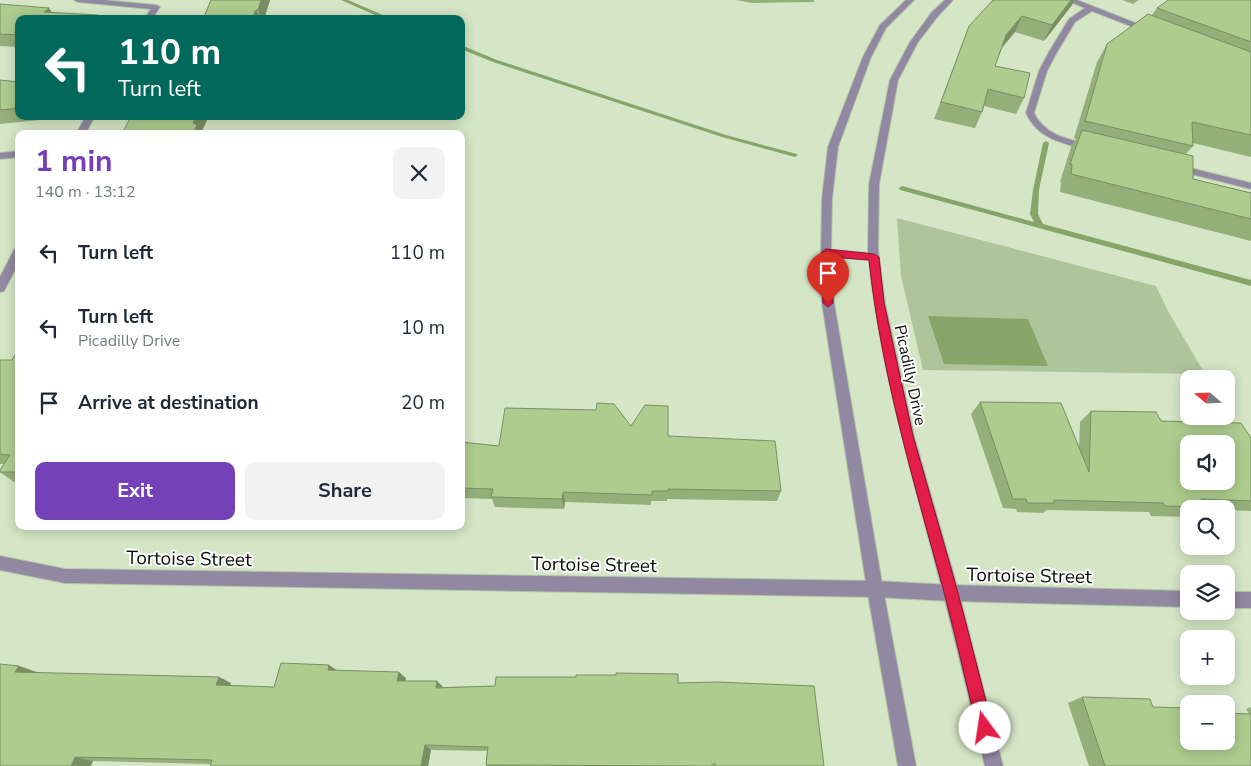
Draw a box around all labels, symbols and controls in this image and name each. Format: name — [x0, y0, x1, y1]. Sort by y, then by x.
text: 110 m — [118, 29, 221, 76]
icon: left — [35, 35, 100, 100]
text: Turn left — [118, 74, 201, 104]
text: 1 min — [35, 141, 113, 182]
button: close — [393, 147, 445, 199]
text: 140 m · 13:12 — [35, 181, 136, 203]
icon: left — [35, 239, 63, 267]
text: Turn left — [78, 240, 153, 266]
text: 110 m — [390, 240, 445, 266]
pin — [807, 252, 849, 303]
icon: arrive — [814, 259, 842, 287]
text: Turn left — [78, 304, 153, 330]
icon: left — [35, 314, 63, 342]
text: 10 m — [401, 315, 445, 341]
street label: Picadilly Drive — [889, 323, 931, 428]
text: Picadilly Drive — [78, 330, 180, 352]
north arrow — [1180, 370, 1235, 425]
map controls — [1180, 370, 1235, 750]
icon: arrive — [35, 389, 63, 417]
text: Arrive at destination — [78, 390, 259, 416]
text: 20 m — [401, 390, 445, 416]
button: sound — [1180, 435, 1235, 490]
button: Exit — [35, 462, 235, 520]
button: Share — [245, 462, 445, 520]
button: search — [1180, 500, 1235, 555]
street label: Tortoise Street — [126, 545, 252, 573]
street label: Tortoise Street — [531, 551, 657, 579]
street label: Tortoise Street — [966, 562, 1092, 590]
button: layers — [1180, 565, 1235, 620]
button: + — [1180, 630, 1235, 685]
button: − — [1180, 695, 1235, 750]
position arrow — [958, 701, 1010, 753]

